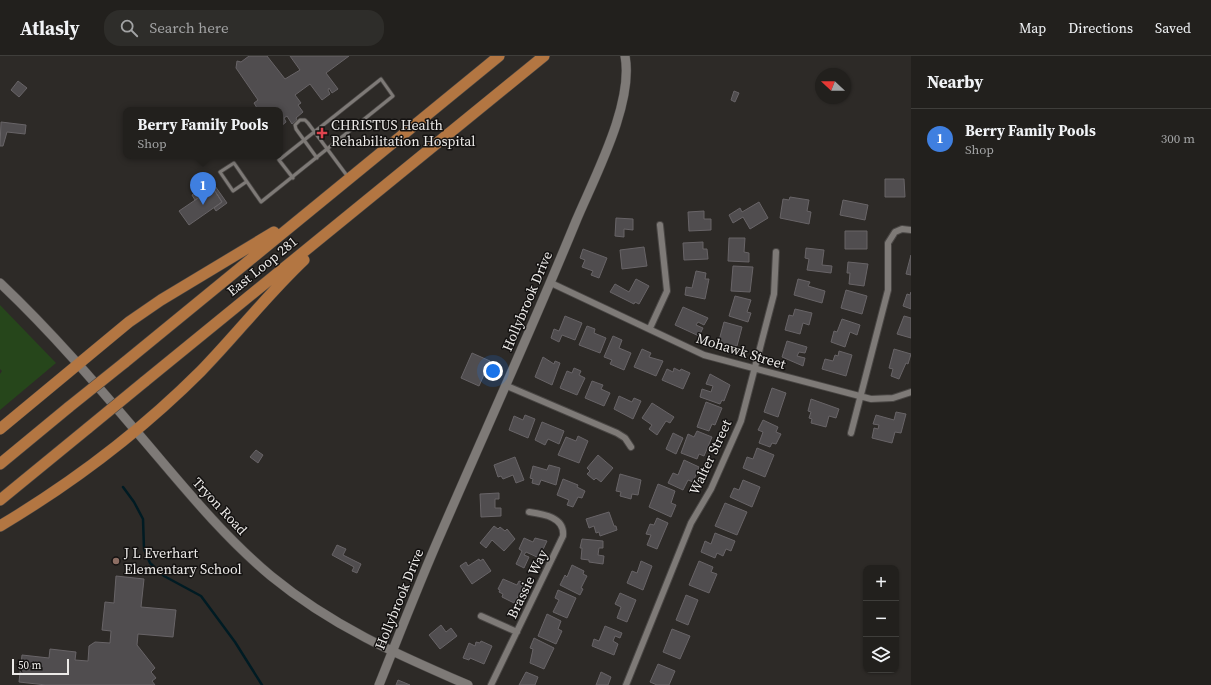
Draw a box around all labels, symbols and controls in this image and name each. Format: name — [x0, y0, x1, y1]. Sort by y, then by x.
search box — [104, 10, 384, 46]
text: Atlasly — [20, 15, 80, 41]
icon: search — [118, 17, 140, 39]
text: Search here — [150, 17, 229, 38]
text: Map — [1019, 18, 1046, 38]
text: Directions — [1068, 18, 1133, 38]
text: Saved — [1155, 18, 1191, 38]
north arrow — [815, 68, 851, 104]
text: Nearby — [927, 70, 983, 94]
popup — [123, 107, 283, 159]
text: Berry Family Pools — [138, 114, 268, 135]
place label: CHRISTUS Health Rehabilitation Hospital — [331, 115, 476, 151]
text: Berry Family Pools — [965, 120, 1096, 141]
marker: CHRISTUS Health Rehabilitation Hospital — [316, 127, 328, 139]
text: 1 — [936, 130, 944, 147]
text: 300 m — [1161, 130, 1195, 147]
text: Shop — [138, 135, 167, 152]
text: Shop — [965, 141, 994, 158]
pin: 1 — [190, 172, 216, 205]
street label: East Loop 281 — [222, 231, 302, 301]
street label: Hollybrook Drive — [497, 248, 557, 354]
street label: Mohawk Street — [694, 328, 789, 374]
your location — [483, 361, 503, 381]
street label: Walter Street — [684, 416, 736, 498]
street label: Tryon Road — [188, 473, 252, 539]
place label: J L Everhart Elementary School — [123, 543, 242, 579]
street label: Brassie Way — [502, 545, 553, 622]
street label: Hollybrook Drive — [370, 546, 428, 652]
marker: J L Everhart Elementary School — [111, 556, 121, 566]
map controls — [863, 565, 899, 673]
button: + — [863, 565, 899, 601]
button: − — [863, 601, 899, 637]
button: layers — [863, 637, 899, 673]
scale bar — [12, 657, 69, 676]
text: 50 m — [18, 658, 41, 673]

